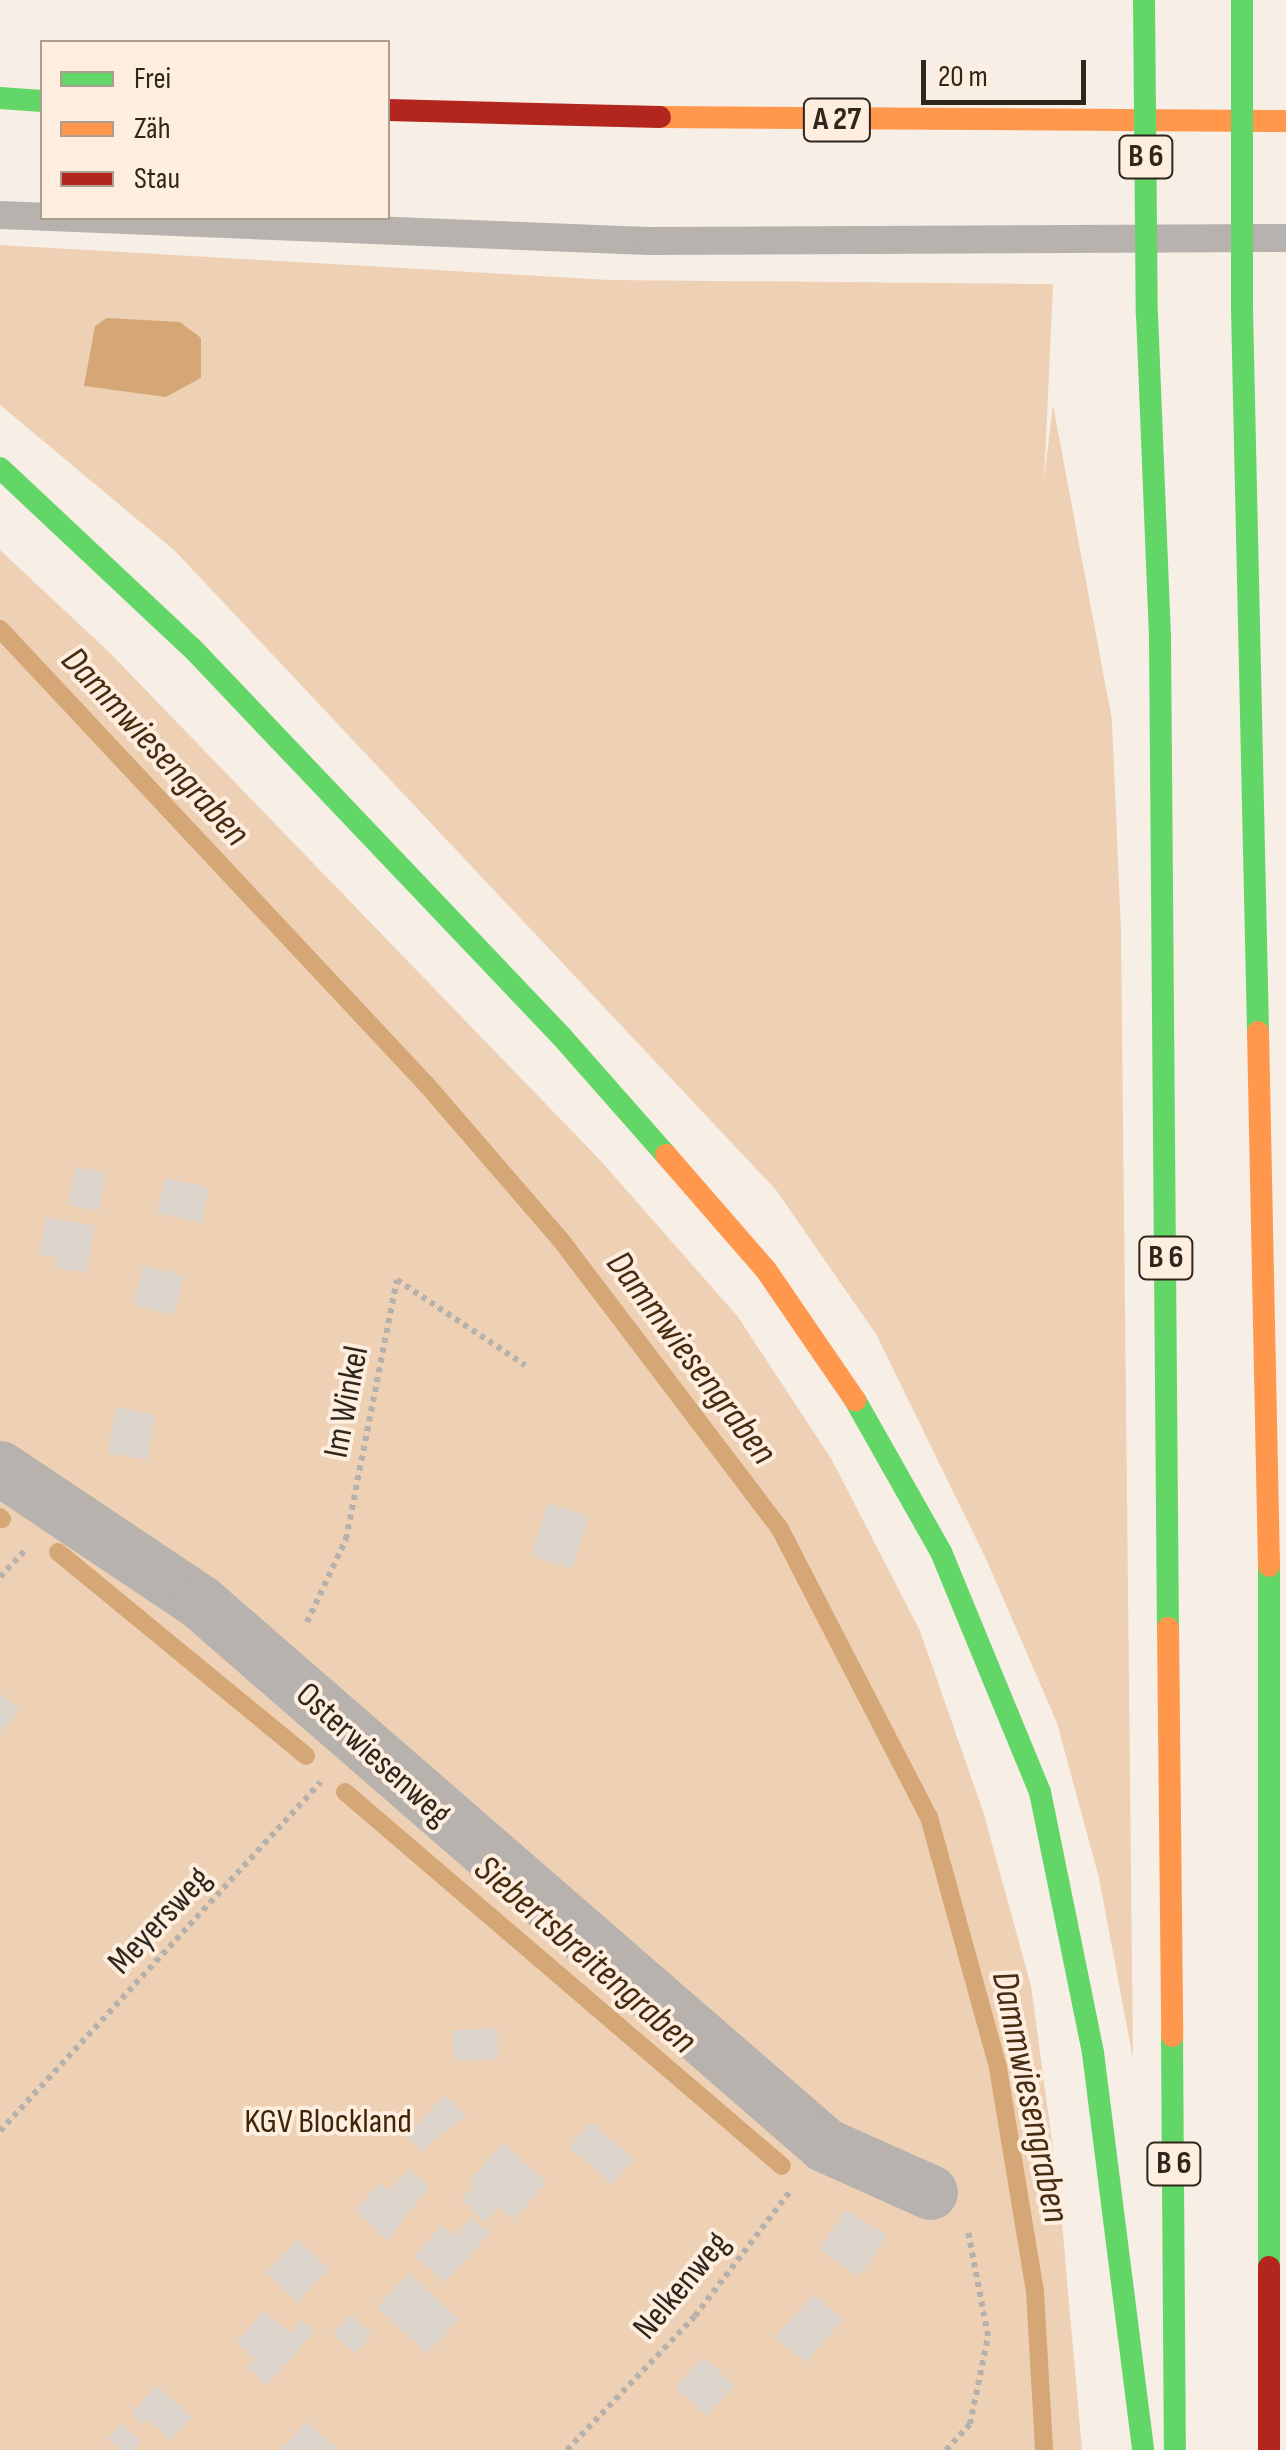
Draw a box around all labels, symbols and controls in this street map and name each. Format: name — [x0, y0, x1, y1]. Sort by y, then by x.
legend — [40, 40, 390, 220]
scale bar — [926, 40, 1091, 102]
text: 20 m — [938, 59, 988, 95]
text: Frei — [134, 61, 171, 97]
road number: A 27 — [802, 93, 872, 147]
text: Zäh — [134, 111, 170, 147]
road number: B 6 — [1116, 130, 1176, 184]
text: Stau — [134, 161, 180, 197]
water label: Dammwiesengraben — [51, 638, 259, 856]
road number: B 6 — [1136, 1231, 1196, 1285]
water label: Dammwiesengraben — [596, 1242, 786, 1474]
street label: Im Winkel — [316, 1343, 378, 1461]
street label: Osterwiesenweg — [287, 1674, 459, 1836]
water label: Siebertsbreitengraben — [465, 1846, 705, 2064]
street label: Meyersweg — [100, 1859, 220, 1983]
water label: Dammwiesengraben — [981, 1967, 1079, 2227]
park label: KGV Blockland — [244, 2101, 412, 2143]
road number: B 6 — [1144, 2137, 1204, 2191]
street label: Nelkenweg — [625, 2224, 739, 2348]

